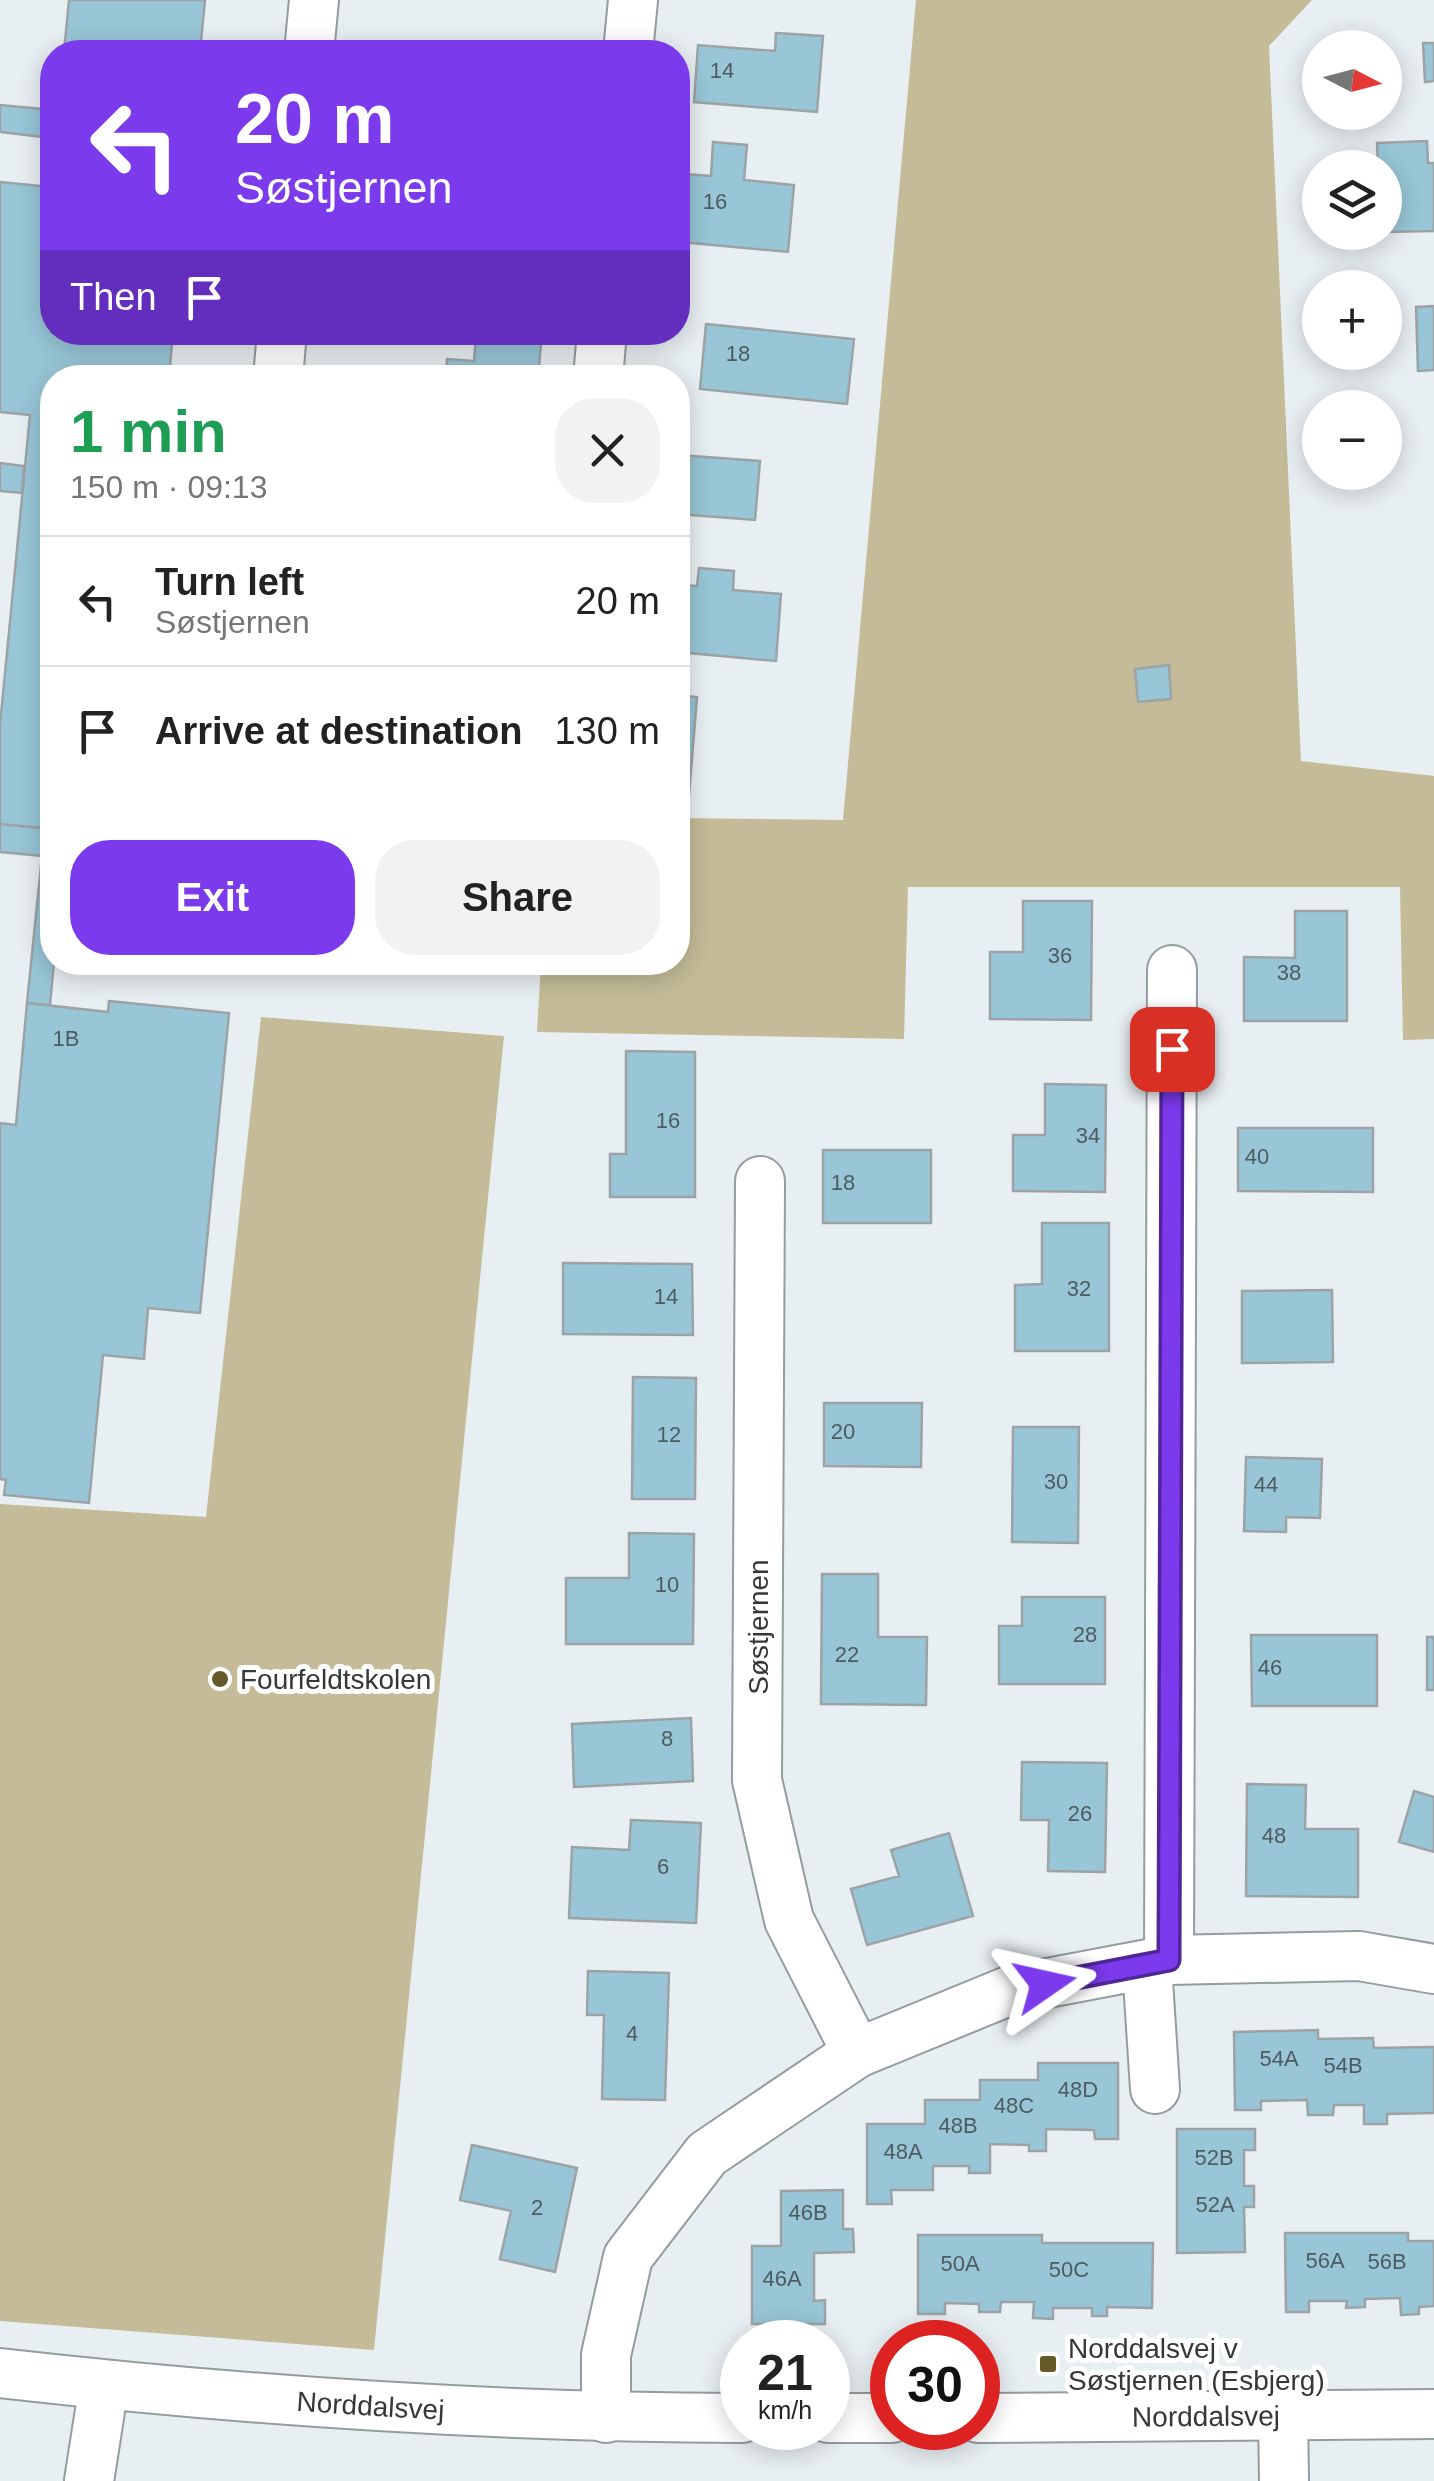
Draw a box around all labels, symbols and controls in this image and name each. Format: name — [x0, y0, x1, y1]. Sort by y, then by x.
north arrow — [1302, 30, 1402, 130]
map controls — [1302, 30, 1402, 490]
house number: 14 — [710, 58, 734, 83]
icon: left — [70, 80, 200, 210]
text: 20 m — [235, 80, 395, 158]
button: layers — [1302, 150, 1402, 250]
text: Søstjernen — [235, 162, 453, 213]
house number: 16 — [703, 189, 727, 214]
icon: arrive — [177, 270, 232, 325]
button: + — [1302, 270, 1402, 370]
text: Then — [70, 276, 157, 318]
house number: 18 — [726, 341, 750, 366]
button: − — [1302, 390, 1402, 490]
text: 1 min — [70, 398, 227, 465]
button: close — [555, 398, 660, 503]
text: 150 m · 09:13 — [70, 469, 267, 505]
text: Turn left — [155, 561, 304, 603]
icon: left — [70, 574, 125, 629]
text: 20 m — [576, 580, 660, 622]
text: Søstjernen — [155, 604, 310, 640]
icon: arrive — [70, 704, 125, 759]
text: Arrive at destination — [155, 710, 522, 752]
text: 130 m — [554, 710, 660, 752]
button: Exit — [70, 840, 355, 955]
button: Share — [375, 840, 660, 955]
house number: 36 — [1048, 943, 1072, 968]
house number: 38 — [1277, 960, 1301, 985]
pin — [1130, 1007, 1215, 1092]
icon: arrive — [1145, 1022, 1200, 1077]
house number: 1B — [53, 1026, 79, 1051]
house number: 16 — [656, 1108, 680, 1133]
house number: 34 — [1076, 1123, 1100, 1148]
house number: 40 — [1245, 1144, 1269, 1169]
house number: 18 — [831, 1170, 855, 1195]
house number: 32 — [1067, 1276, 1091, 1301]
house number: 14 — [654, 1284, 678, 1309]
house number: 20 — [831, 1419, 855, 1444]
house number: 12 — [657, 1422, 681, 1447]
house number: 30 — [1044, 1469, 1068, 1494]
house number: 44 — [1254, 1472, 1278, 1497]
street label: Søstjernen — [743, 1559, 774, 1695]
house number: 10 — [655, 1572, 679, 1597]
house number: 28 — [1073, 1622, 1097, 1647]
house number: 22 — [835, 1642, 859, 1667]
house number: 46 — [1258, 1655, 1282, 1680]
place label: Fourfeldtskolen — [240, 1664, 431, 1695]
marker: Fourfeldtskolen — [209, 1668, 231, 1690]
house number: 8 — [661, 1726, 673, 1751]
house number: 26 — [1068, 1801, 1092, 1826]
house number: 48 — [1262, 1823, 1286, 1848]
house number: 6 — [657, 1854, 669, 1879]
position arrow — [993, 1932, 1097, 2036]
house number: 4 — [626, 2021, 638, 2046]
house number: 54A — [1259, 2046, 1299, 2071]
house number: 54B — [1323, 2053, 1363, 2078]
house number: 48D — [1058, 2077, 1098, 2102]
house number: 48C — [994, 2093, 1034, 2118]
house number: 48B — [938, 2113, 978, 2138]
house number: 48A — [883, 2139, 923, 2164]
house number: 52B — [1194, 2145, 1234, 2170]
house number: 52A — [1195, 2192, 1235, 2217]
house number: 2 — [531, 2195, 543, 2220]
house number: 46B — [788, 2200, 828, 2225]
house number: 56A — [1305, 2248, 1345, 2273]
house number: 56B — [1367, 2249, 1407, 2274]
house number: 50A — [940, 2251, 980, 2276]
house number: 50C — [1049, 2257, 1089, 2282]
house number: 46A — [762, 2266, 802, 2291]
speed limit sign: 30 — [870, 2320, 1000, 2450]
place label: Norddalsvej v Søstjernen (Esbjerg) — [1068, 2333, 1325, 2396]
text: 21 — [757, 2345, 813, 2401]
marker: Norddalsvej v Søstjernen (Esbjerg) — [1037, 2353, 1059, 2375]
street label: Norddalsvej — [296, 2385, 445, 2425]
text: km/h — [758, 2396, 812, 2424]
street label: Norddalsvej — [1132, 2400, 1280, 2432]

